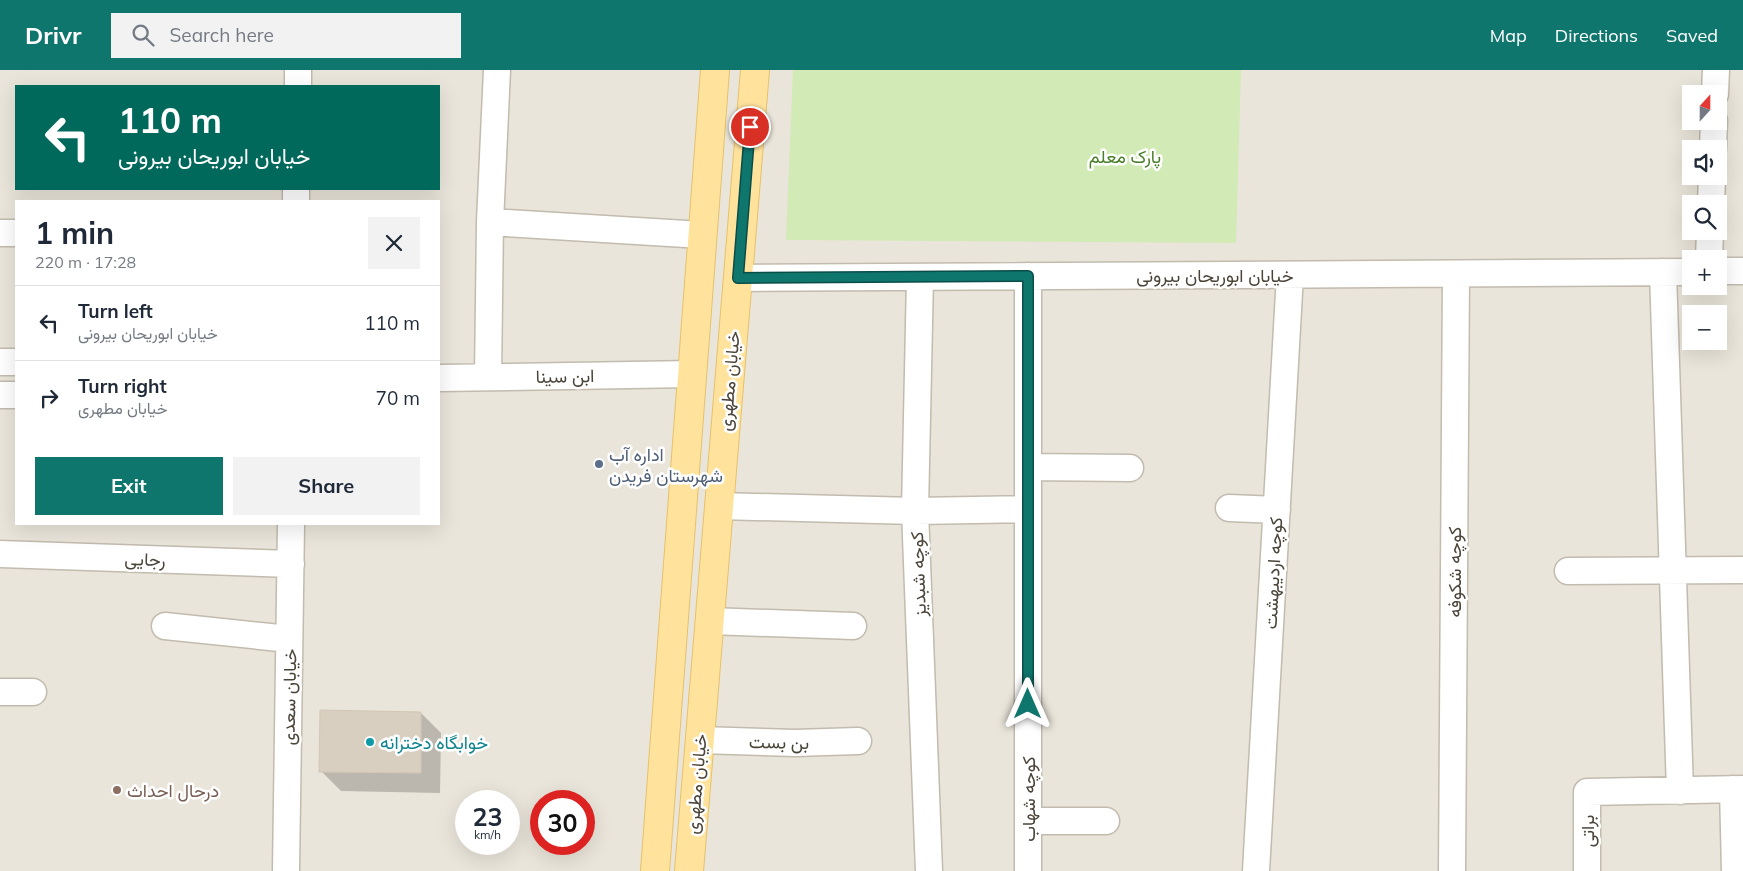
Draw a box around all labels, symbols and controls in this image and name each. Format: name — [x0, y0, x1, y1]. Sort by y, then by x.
search box — [111, 13, 461, 58]
text: Drivr — [25, 20, 81, 50]
icon: search — [129, 21, 157, 49]
text: Search here — [169, 23, 274, 47]
text: Map — [1490, 24, 1527, 47]
text: Directions — [1555, 24, 1638, 47]
text: Saved — [1666, 24, 1718, 47]
north arrow — [1682, 85, 1728, 130]
map controls — [1682, 85, 1727, 350]
text: 110 m — [118, 98, 222, 142]
icon: left — [35, 105, 100, 170]
pin — [729, 106, 771, 148]
icon: arrive — [736, 113, 764, 141]
button: sound — [1682, 140, 1727, 185]
text: خیابان ابوریحان بیرونی — [118, 142, 310, 170]
park label: پارک معلم — [1089, 145, 1161, 169]
button: search — [1682, 195, 1727, 240]
text: 1 min — [35, 214, 114, 252]
button: close — [368, 217, 420, 269]
button: + — [1682, 250, 1727, 295]
text: 220 m · 17:28 — [35, 252, 136, 272]
street label: خیابان ابوریحان بیرونی — [1136, 264, 1294, 287]
text: Turn left — [78, 299, 153, 323]
button: − — [1682, 305, 1727, 350]
icon: left — [35, 309, 63, 337]
text: 110 m — [364, 311, 420, 335]
text: خیابان ابوریحان بیرونی — [78, 323, 218, 343]
street label: خیابان مطهری — [713, 330, 745, 432]
street label: ابن سینا — [535, 364, 595, 388]
text: Turn right — [78, 374, 167, 398]
icon: right — [35, 384, 63, 412]
text: 70 m — [376, 386, 420, 410]
text: خیابان مطهری — [78, 398, 167, 418]
place label: اداره آب شهرستان فریدن — [609, 443, 723, 487]
button: Exit — [35, 457, 223, 515]
button: Share — [233, 457, 420, 515]
marker: اداره آب شهرستان فریدن — [593, 458, 605, 470]
street label: کوچه اردیبهشت — [1259, 516, 1288, 630]
street label: کوچه شکوفه — [1443, 526, 1467, 618]
street label: کوچه شبدیز — [905, 531, 932, 618]
street label: رجایی — [124, 547, 166, 571]
street label: خیابان سعدی — [277, 648, 301, 746]
position arrow — [1001, 677, 1053, 729]
street label: بن بست — [749, 730, 809, 754]
place label: خوابگاه دخترانه — [380, 731, 488, 754]
street label: خیابان مطهری — [680, 733, 712, 835]
marker: خوابگاه دخترانه — [364, 736, 376, 748]
street label: کوچه شهاب — [1017, 756, 1041, 842]
place label: درحال احداث — [127, 779, 219, 802]
marker: درحال احداث — [111, 784, 123, 796]
speed limit sign: 30 — [530, 790, 595, 855]
text: 23 — [472, 801, 503, 832]
street label: براتی — [1576, 815, 1599, 847]
text: km/h — [474, 827, 501, 842]

